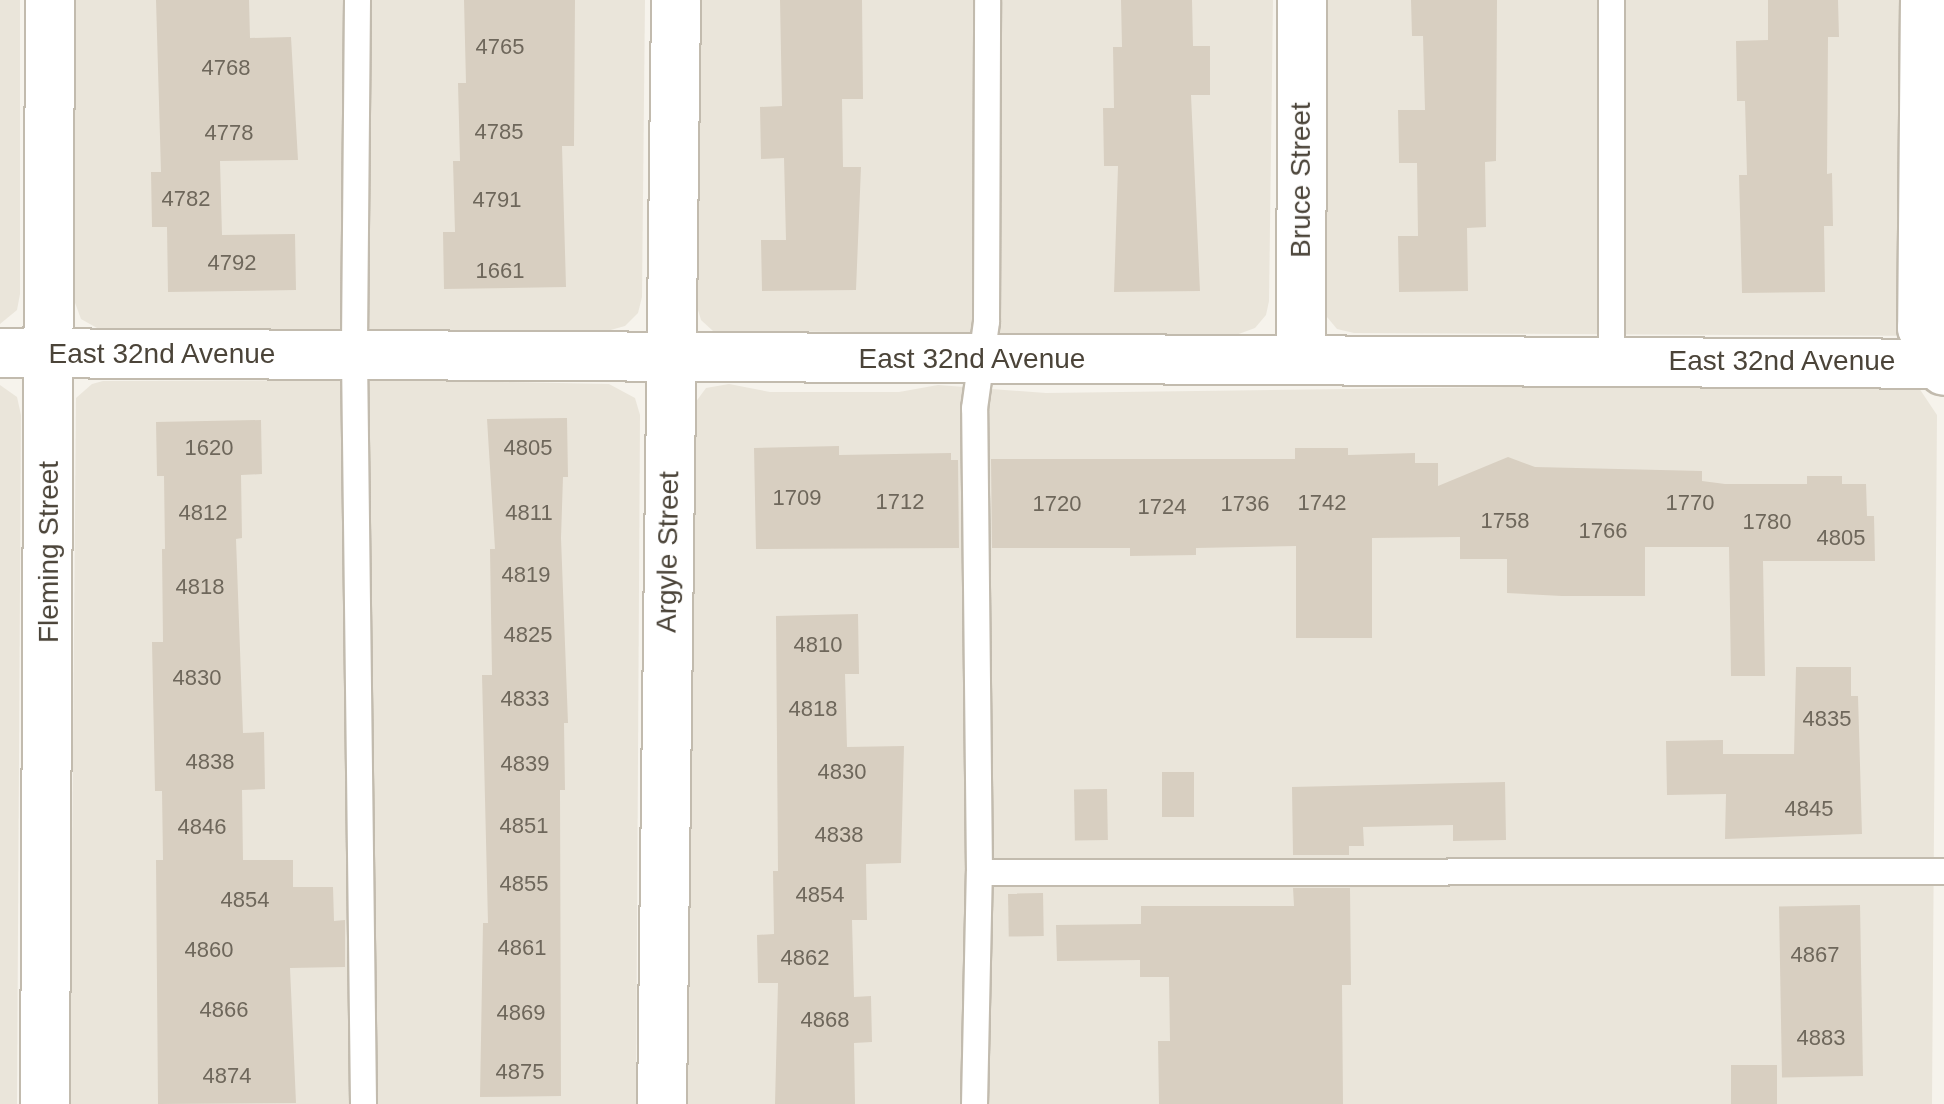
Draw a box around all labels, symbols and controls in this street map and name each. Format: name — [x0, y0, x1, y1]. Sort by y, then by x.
house number: 4765 — [476, 34, 524, 60]
house number: 4768 — [202, 55, 250, 81]
street label: Bruce Street — [1284, 102, 1318, 258]
house number: 4785 — [475, 119, 523, 145]
house number: 4778 — [205, 120, 253, 146]
house number: 4782 — [162, 186, 210, 212]
house number: 4791 — [473, 187, 521, 213]
house number: 4792 — [208, 250, 256, 276]
house number: 1661 — [476, 258, 524, 284]
street label: East 32nd Avenue — [48, 337, 276, 371]
street label: East 32nd Avenue — [858, 342, 1086, 376]
street label: East 32nd Avenue — [1668, 344, 1896, 378]
house number: 1620 — [185, 435, 233, 461]
house number: 4805 — [504, 435, 552, 461]
street label: Fleming Street — [32, 461, 66, 643]
street label: Argyle Street — [650, 471, 686, 633]
house number: 1709 — [773, 485, 821, 511]
house number: 1712 — [876, 489, 924, 515]
house number: 1742 — [1298, 490, 1346, 516]
house number: 1770 — [1666, 490, 1714, 516]
house number: 1720 — [1033, 491, 1081, 517]
house number: 1736 — [1221, 491, 1269, 517]
house number: 1724 — [1138, 494, 1186, 520]
house number: 4812 — [179, 500, 227, 526]
house number: 4811 — [505, 500, 553, 526]
house number: 1758 — [1481, 508, 1529, 534]
house number: 1780 — [1743, 509, 1791, 535]
house number: 1766 — [1579, 518, 1627, 544]
house number: 4805 — [1817, 525, 1865, 551]
house number: 4819 — [502, 562, 550, 588]
house number: 4818 — [176, 574, 224, 600]
house number: 4825 — [504, 622, 552, 648]
house number: 4810 — [794, 632, 842, 658]
house number: 4830 — [173, 665, 221, 691]
house number: 4833 — [501, 686, 549, 712]
house number: 4818 — [789, 696, 837, 722]
house number: 4835 — [1803, 706, 1851, 732]
house number: 4838 — [186, 749, 234, 775]
house number: 4839 — [501, 751, 549, 777]
house number: 4830 — [818, 759, 866, 785]
house number: 4845 — [1785, 796, 1833, 822]
house number: 4851 — [500, 813, 548, 839]
house number: 4846 — [178, 814, 226, 840]
house number: 4838 — [815, 822, 863, 848]
house number: 4855 — [500, 871, 548, 897]
house number: 4854 — [796, 882, 844, 908]
house number: 4854 — [221, 887, 269, 913]
house number: 4861 — [498, 935, 546, 961]
house number: 4860 — [185, 937, 233, 963]
house number: 4867 — [1791, 942, 1839, 968]
house number: 4862 — [781, 945, 829, 971]
house number: 4866 — [200, 997, 248, 1023]
house number: 4869 — [497, 1000, 545, 1026]
house number: 4868 — [801, 1007, 849, 1033]
house number: 4883 — [1797, 1025, 1845, 1051]
house number: 4875 — [496, 1059, 544, 1085]
house number: 4874 — [203, 1063, 251, 1089]

